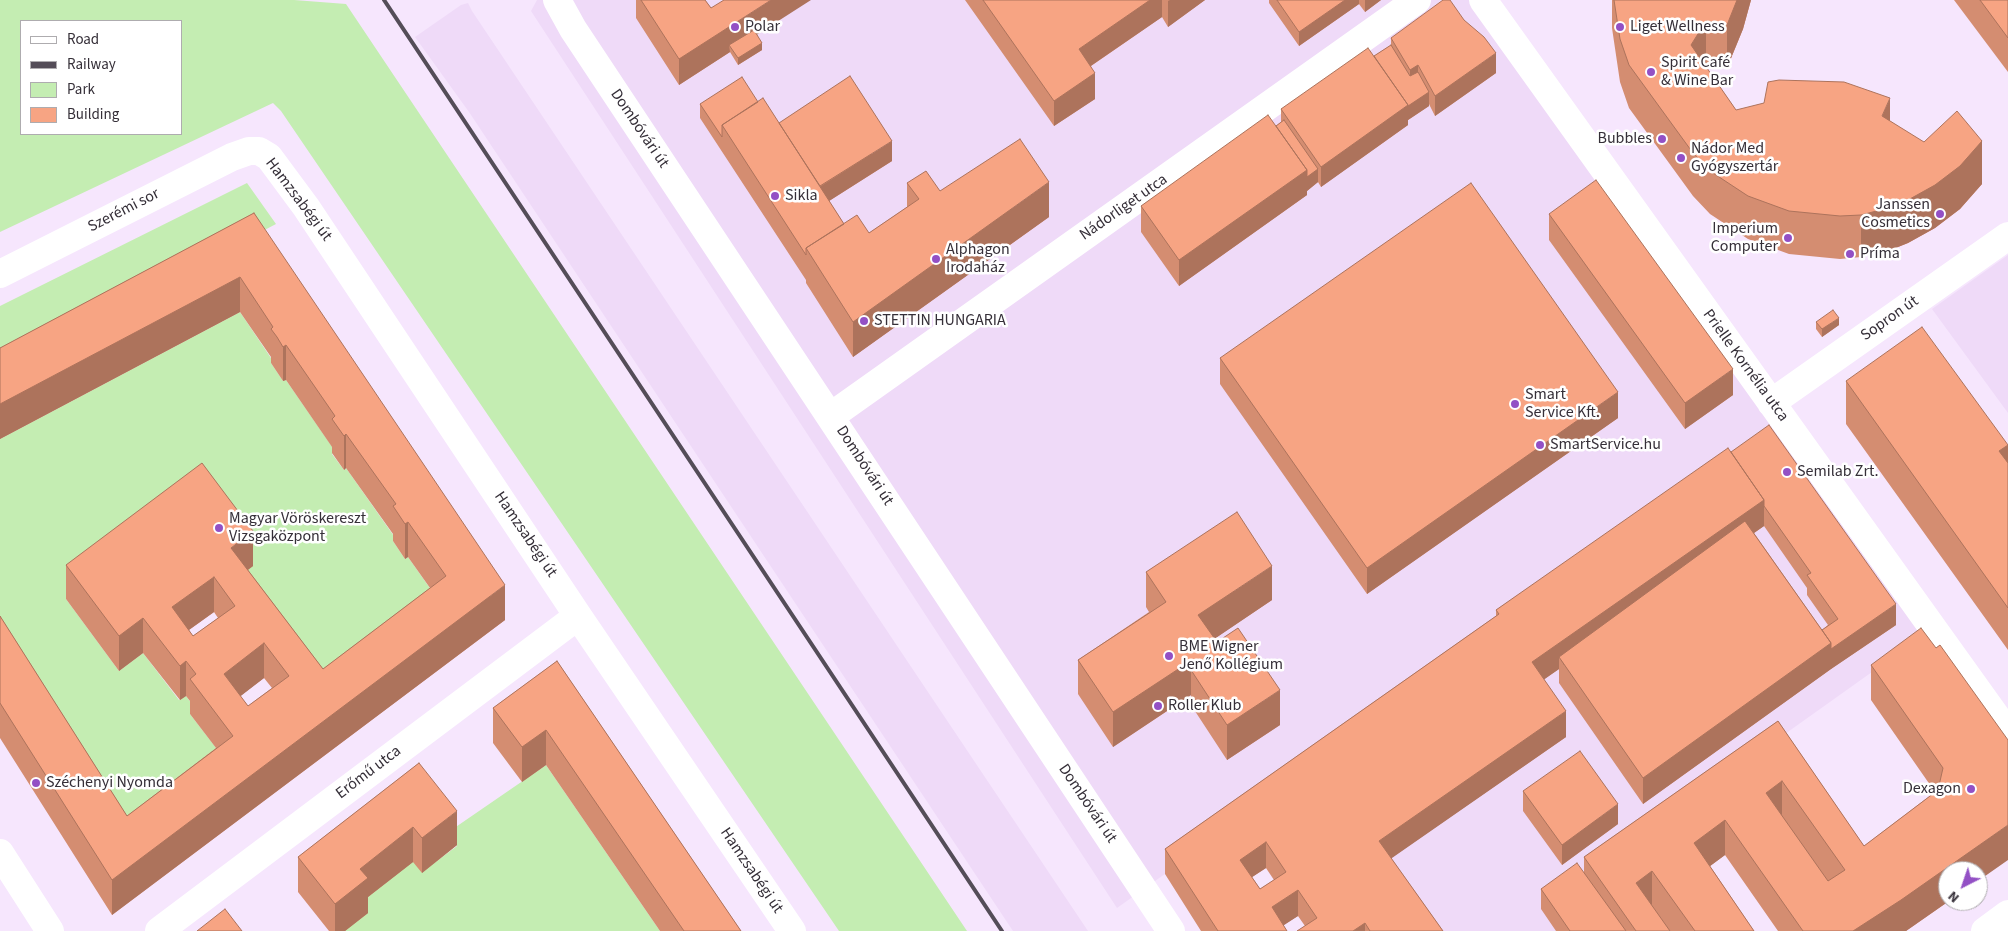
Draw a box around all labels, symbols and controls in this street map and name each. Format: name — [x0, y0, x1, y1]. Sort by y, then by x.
place label: Polar — [745, 17, 780, 37]
place label: Liget Wellness — [1630, 17, 1725, 37]
legend — [20, 20, 182, 135]
marker: Polar — [729, 21, 741, 33]
marker: Liget Wellness — [1614, 21, 1626, 33]
text: Road — [67, 29, 99, 50]
place label: Spirit Café & Wine Bar — [1661, 53, 1733, 91]
text: Railway — [67, 54, 116, 75]
marker: Spirit Café & Wine Bar — [1645, 66, 1657, 78]
text: Park — [67, 79, 95, 100]
street label: Dombóvári út — [606, 86, 672, 172]
text: Building — [67, 104, 119, 125]
place label: Bubbles — [1597, 129, 1652, 149]
marker: Bubbles — [1656, 133, 1668, 145]
place label: Nádor Med Gyógyszertár — [1691, 139, 1778, 177]
marker: Nádor Med Gyógyszertár — [1675, 152, 1687, 164]
street label: Hamzsabégi út — [260, 155, 336, 245]
street label: Nádorliget utca — [1076, 171, 1172, 245]
street label: Szerémi sor — [85, 185, 163, 237]
place label: Sikla — [785, 186, 818, 206]
marker: Sikla — [769, 190, 781, 202]
place label: Janssen Cosmetics — [1861, 195, 1930, 233]
marker: Janssen Cosmetics — [1934, 208, 1946, 220]
place label: Imperium Computer — [1711, 219, 1778, 257]
marker: Imperium Computer — [1782, 232, 1794, 244]
place label: Alphagon Irodaház — [946, 240, 1010, 278]
place label: Príma — [1860, 244, 1900, 264]
marker: Príma — [1844, 248, 1856, 260]
marker: Alphagon Irodaház — [930, 253, 942, 265]
street label: Sopron út — [1857, 292, 1923, 346]
street label: Prielle Kornélia utca — [1698, 306, 1792, 426]
place label: STETTIN HUNGARIA — [874, 311, 1006, 331]
marker: STETTIN HUNGARIA — [858, 315, 870, 327]
place label: Smart Service Kft. — [1525, 385, 1600, 423]
marker: Smart Service Kft. — [1509, 398, 1521, 410]
street label: Dombóvári út — [831, 423, 897, 509]
place label: SmartService.hu — [1550, 435, 1661, 455]
marker: SmartService.hu — [1534, 439, 1546, 451]
place label: Semilab Zrt. — [1797, 462, 1879, 482]
marker: Semilab Zrt. — [1781, 466, 1793, 478]
street label: Hamzsabégi út — [489, 488, 561, 582]
place label: Magyar Vöröskereszt Vizsgaközpont — [229, 509, 366, 547]
marker: Magyar Vöröskereszt Vizsgaközpont — [213, 522, 225, 534]
place label: BME Wigner Jenő Kollégium — [1179, 637, 1283, 675]
marker: BME Wigner Jenő Kollégium — [1163, 650, 1175, 662]
place label: Roller Klub — [1168, 696, 1241, 716]
marker: Roller Klub — [1152, 700, 1164, 712]
street label: Erőmű utca — [333, 742, 405, 804]
street label: Dombóvári út — [1054, 761, 1120, 847]
place label: Széchenyi Nyomda — [46, 773, 173, 793]
marker: Széchenyi Nyomda — [30, 777, 42, 789]
place label: Dexagon — [1903, 779, 1961, 799]
marker: Dexagon — [1965, 783, 1977, 795]
street label: Hamzsabégi út — [715, 824, 787, 918]
north arrow — [1938, 861, 1988, 911]
text: N — [1944, 886, 1964, 907]

